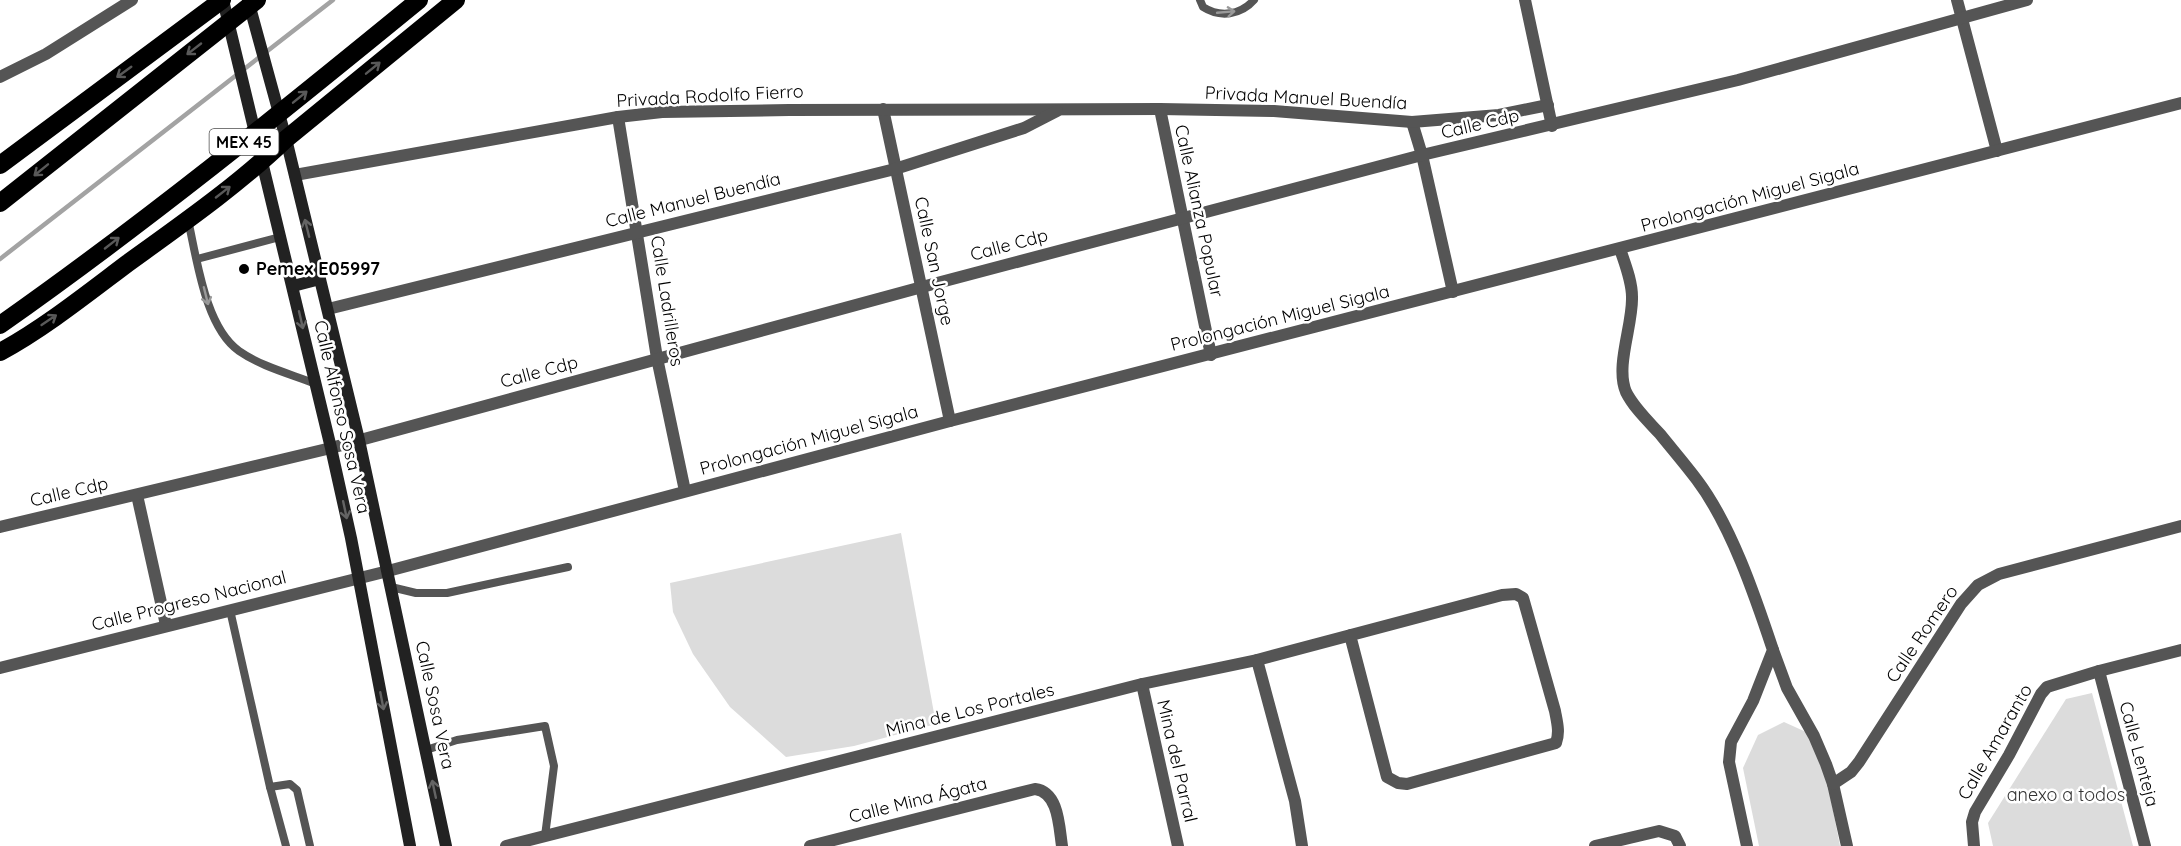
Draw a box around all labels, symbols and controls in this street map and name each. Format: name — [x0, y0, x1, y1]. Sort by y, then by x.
one-way arrow — [1215, 6, 1235, 17]
one-way arrow — [186, 42, 202, 55]
one-way arrow — [365, 61, 380, 75]
one-way arrow — [116, 65, 132, 78]
street label: Privada Rodolfo Fierro — [616, 79, 804, 112]
street label: Privada Manuel Buendía — [1204, 81, 1408, 114]
one-way arrow — [292, 91, 308, 104]
street label: Calle Cdp — [1439, 103, 1521, 144]
street label: Calle Alianza Popular — [1170, 123, 1229, 299]
road number: MEX 45 — [210, 129, 278, 155]
street label: Prolongación Miguel Sigala — [1638, 156, 1862, 237]
one-way arrow — [33, 164, 49, 177]
street label: Calle Manuel Buendía — [603, 167, 783, 232]
one-way arrow — [214, 186, 230, 199]
street label: Calle San Jorge — [910, 194, 959, 327]
one-way arrow — [301, 219, 313, 238]
street label: Calle Cdp — [968, 223, 1050, 266]
street label: Calle Ladrilleros — [646, 234, 689, 368]
one-way arrow — [104, 236, 120, 249]
place label: Pemex E05997 — [256, 257, 380, 280]
marker: Pemex E05997 — [237, 262, 251, 276]
street label: Prolongación Miguel Sigala — [1168, 279, 1392, 356]
one-way arrow — [201, 287, 213, 306]
one-way arrow — [296, 310, 308, 329]
one-way arrow — [40, 314, 56, 326]
street label: Calle Alfonso Sosa Vera — [309, 318, 376, 516]
street label: Calle Cdp — [498, 350, 580, 393]
street label: Prolongación Miguel Sigala — [697, 399, 921, 480]
street label: Calle Cdp — [28, 471, 110, 512]
one-way arrow — [340, 500, 351, 519]
street label: Calle Progreso Nacional — [89, 565, 289, 636]
street label: Calle Romero — [1881, 581, 1963, 687]
street label: Calle Sosa Vera — [411, 639, 460, 771]
street label: Mina de Los Portales — [883, 677, 1056, 742]
street label: Calle Amaranto — [1952, 680, 2037, 804]
one-way arrow — [377, 691, 388, 711]
street label: Mina del Parral — [1152, 697, 1203, 825]
street label: Calle Lenteja — [2114, 699, 2165, 809]
street label: Calle Mina Ágata — [846, 771, 989, 828]
one-way arrow — [428, 779, 439, 799]
park label: anexo a todos — [2007, 783, 2125, 806]

